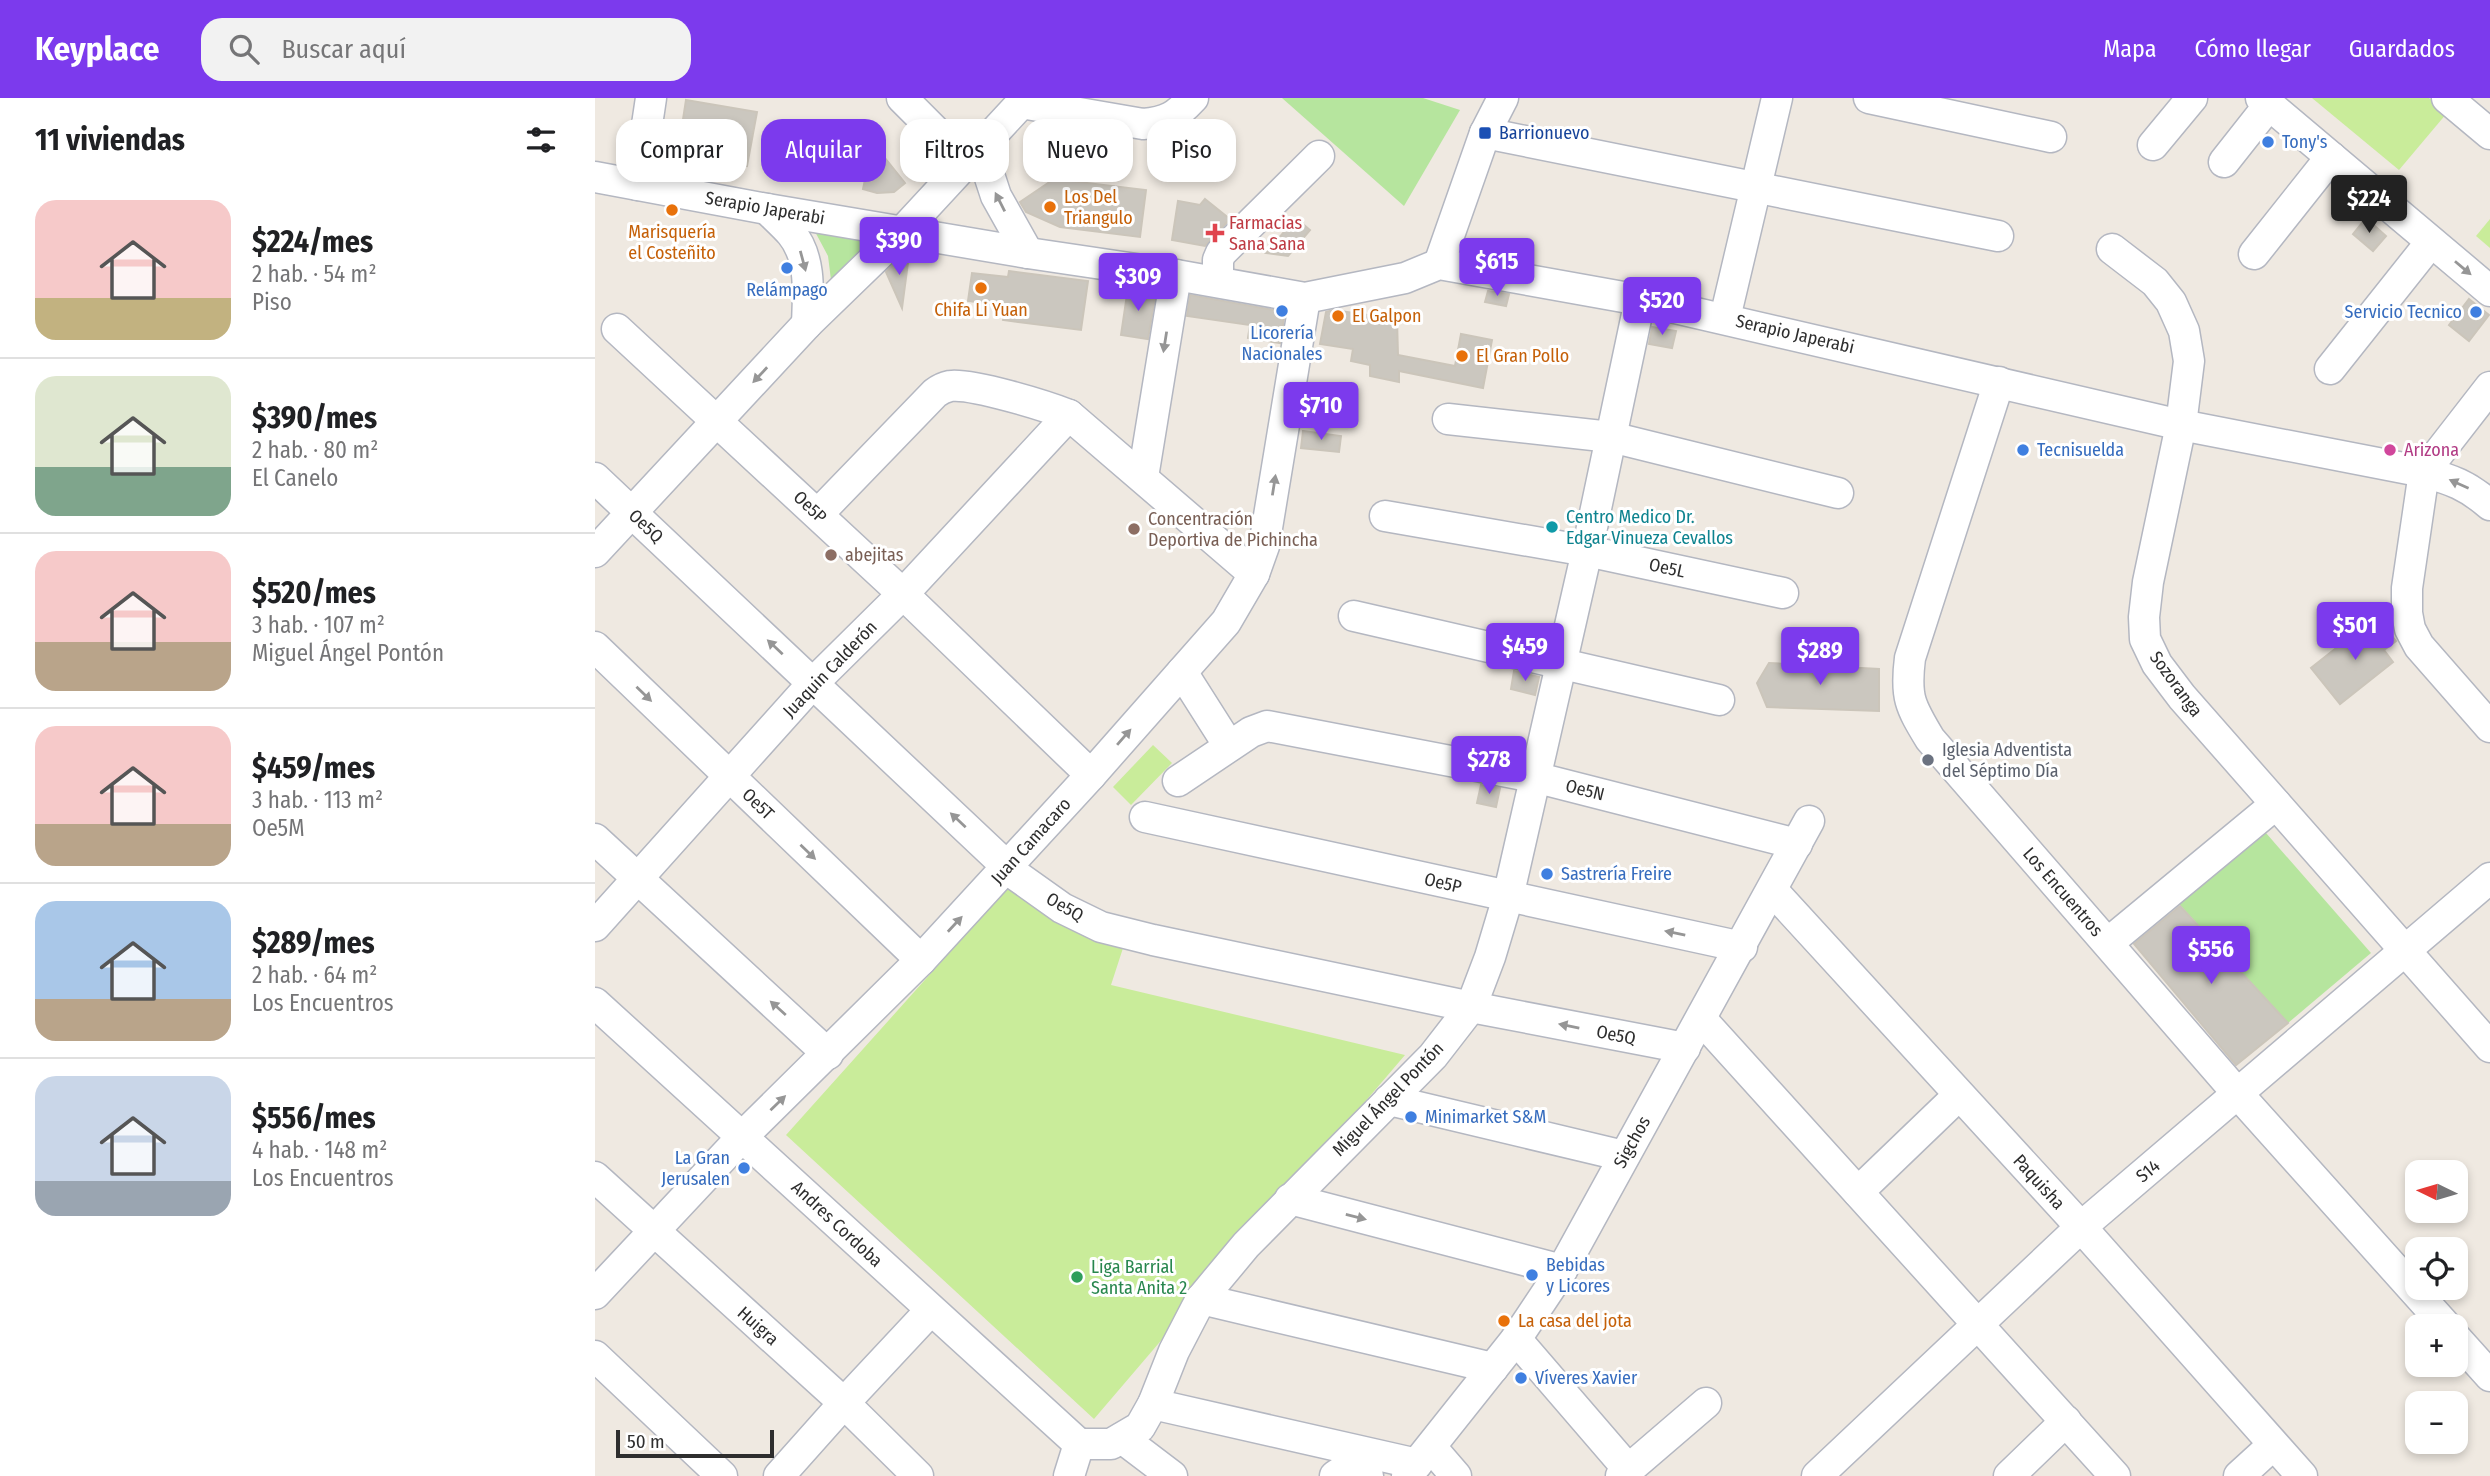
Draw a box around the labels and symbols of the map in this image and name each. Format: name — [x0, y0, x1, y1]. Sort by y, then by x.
place label: Barrionuevo — [1499, 122, 1589, 144]
marker: Barrionuevo — [1477, 125, 1493, 141]
place label: Tony's — [2282, 131, 2328, 153]
marker: Tony's — [2260, 134, 2276, 150]
pin: $224 — [2328, 176, 2410, 235]
place label: Los Del Triangulo — [1064, 186, 1133, 229]
street label: Serapio Japerabi — [703, 187, 827, 229]
one-way arrow — [994, 192, 1006, 212]
marker: Los Del Triangulo — [1042, 199, 1058, 215]
marker: Marisquería el Costeñito — [664, 202, 680, 218]
place label: Farmacias Sana Sana — [1229, 212, 1306, 255]
pin: $390 — [858, 218, 940, 277]
place label: Marisquería el Costeñito — [628, 221, 716, 264]
marker: Farmacias Sana Sana — [1207, 225, 1223, 241]
pin: $615 — [1456, 238, 1538, 298]
one-way arrow — [798, 250, 809, 272]
pin: $309 — [1097, 254, 1179, 313]
marker: Relámpago — [779, 260, 795, 276]
one-way arrow — [2454, 260, 2471, 275]
pin: $520 — [1621, 278, 1703, 337]
place label: Relámpago — [746, 279, 828, 301]
marker: Chifa Li Yuan — [973, 280, 989, 296]
place label: Chifa Li Yuan — [934, 299, 1028, 321]
place label: Servicio Tecnico — [2345, 301, 2462, 323]
marker: Licorería Nacionales — [1274, 303, 1290, 319]
marker: Servicio Tecnico — [2468, 304, 2484, 320]
place label: El Galpon — [1352, 305, 1422, 327]
marker: El Galpon — [1330, 308, 1346, 324]
street label: Serapio Japerabi — [1734, 310, 1856, 358]
place label: Licorería Nacionales — [1242, 322, 1323, 365]
one-way arrow — [1159, 331, 1170, 353]
place label: El Gran Pollo — [1476, 345, 1569, 367]
marker: El Gran Pollo — [1454, 348, 1470, 364]
one-way arrow — [753, 366, 769, 383]
pin: $710 — [1280, 382, 1362, 442]
place label: Tecnisuelda — [2037, 439, 2124, 461]
place label: Arizona — [2404, 439, 2459, 461]
marker: Tecnisuelda — [2015, 442, 2031, 458]
marker: Arizona — [2382, 442, 2398, 458]
one-way arrow — [1269, 474, 1280, 496]
one-way arrow — [2449, 478, 2470, 489]
street label: Oe5P — [789, 486, 831, 528]
street label: Oe5Q — [624, 504, 668, 548]
place label: Centro Medico Dr. Edgar Vinueza Cevallos — [1566, 506, 1733, 549]
place label: Concentración Deportiva de Pichincha — [1148, 508, 1318, 551]
marker: Centro Medico Dr. Edgar Vinueza Cevallos — [1544, 519, 1560, 535]
marker: Concentración Deportiva de Pichincha — [1126, 521, 1142, 537]
place label: abejitas — [845, 544, 904, 566]
marker: abejitas — [823, 547, 839, 563]
street label: Oe5L — [1647, 553, 1687, 583]
pin: $501 — [2314, 602, 2396, 662]
street label: Juaquin Calderón — [778, 616, 882, 722]
pin: $459 — [1484, 624, 1566, 683]
pin: $289 — [1779, 628, 1861, 687]
one-way arrow — [767, 639, 784, 655]
street label: Sozoranga — [2145, 647, 2207, 721]
one-way arrow — [635, 686, 652, 702]
one-way arrow — [1116, 728, 1132, 746]
pin: $278 — [1448, 736, 1530, 796]
place label: Iglesia Adventista del Séptimo Día — [1942, 739, 2072, 782]
marker: Iglesia Adventista del Séptimo Día — [1920, 752, 1936, 768]
street label: Oe5N — [1563, 775, 1607, 805]
street label: Oe5T — [737, 784, 779, 825]
street label: Juan Camacaro — [986, 793, 1076, 889]
one-way arrow — [950, 811, 967, 828]
street label: Los Encuentros — [2018, 843, 2108, 941]
one-way arrow — [799, 844, 816, 860]
place label: Sastrería Freire — [1561, 863, 1672, 885]
marker: Sastrería Freire — [1539, 866, 1555, 882]
street label: Oe5P — [1422, 868, 1464, 898]
street label: Oe5Q — [1042, 888, 1088, 926]
one-way arrow — [947, 915, 963, 933]
pin: $556 — [2170, 926, 2252, 986]
one-way arrow — [1664, 927, 1686, 938]
one-way arrow — [769, 1000, 787, 1016]
street label: Oe5Q — [1594, 1020, 1638, 1050]
one-way arrow — [1558, 1021, 1580, 1032]
street label: Miguel Ángel Pontón — [1327, 1037, 1448, 1161]
one-way arrow — [769, 1095, 785, 1112]
place label: Minimarket S&M — [1425, 1106, 1546, 1128]
marker: Minimarket S&M — [1403, 1109, 1419, 1125]
street label: Sigchos — [1609, 1112, 1655, 1172]
place label: La Gran Jerusalen — [661, 1147, 730, 1190]
street label: Paquisha — [2008, 1150, 2070, 1214]
street label: S14 — [2132, 1155, 2165, 1187]
marker: La Gran Jerusalen — [736, 1160, 752, 1176]
north arrow — [2405, 1160, 2467, 1223]
street label: Andres Cordoba — [787, 1176, 887, 1272]
one-way arrow — [1346, 1212, 1367, 1222]
place label: Bebidas y Licores — [1546, 1254, 1610, 1297]
place label: Liga Barrial Santa Anita 2 — [1091, 1256, 1187, 1299]
marker: Bebidas y Licores — [1524, 1267, 1540, 1283]
marker: Liga Barrial Santa Anita 2 — [1069, 1269, 1085, 1285]
street label: Huigra — [733, 1302, 783, 1350]
place label: La casa del jota — [1518, 1310, 1632, 1332]
marker: La casa del jota — [1496, 1313, 1512, 1329]
place label: Víveres Xavier — [1535, 1367, 1638, 1389]
marker: Víveres Xavier — [1513, 1370, 1529, 1386]
scale bar — [616, 1427, 773, 1459]

